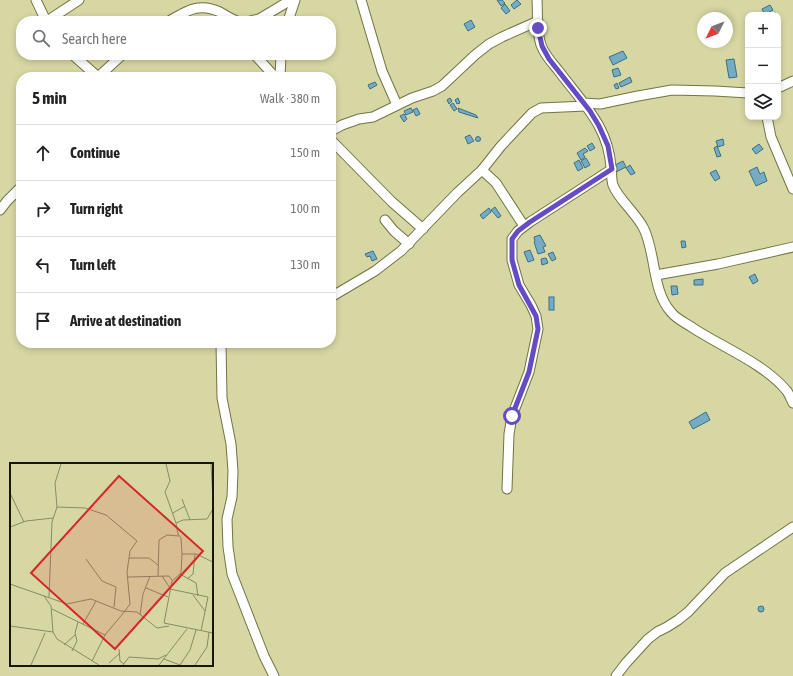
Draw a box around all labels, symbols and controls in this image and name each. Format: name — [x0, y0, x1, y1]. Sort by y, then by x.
north arrow — [697, 12, 733, 48]
map controls — [745, 12, 781, 120]
button: + — [745, 12, 781, 48]
search box — [16, 16, 336, 60]
route end — [529, 19, 547, 37]
icon: search — [30, 27, 52, 49]
text: Search here — [62, 30, 127, 47]
button: − — [745, 48, 781, 84]
button: layers — [745, 84, 781, 120]
text: 5 min — [32, 88, 67, 108]
text: Walk · 380 m — [260, 91, 320, 106]
icon: ahead — [32, 142, 54, 164]
text: Continue — [70, 144, 120, 161]
text: 150 m — [291, 145, 320, 160]
icon: right — [32, 198, 54, 220]
text: Turn right — [70, 200, 123, 217]
text: 100 m — [291, 201, 320, 216]
icon: left — [32, 254, 54, 276]
text: Turn left — [70, 256, 116, 273]
text: 130 m — [291, 257, 320, 272]
icon: arrive — [32, 310, 54, 332]
text: Arrive at destination — [70, 312, 181, 329]
route start — [503, 407, 521, 425]
inset map — [10, 463, 213, 666]

